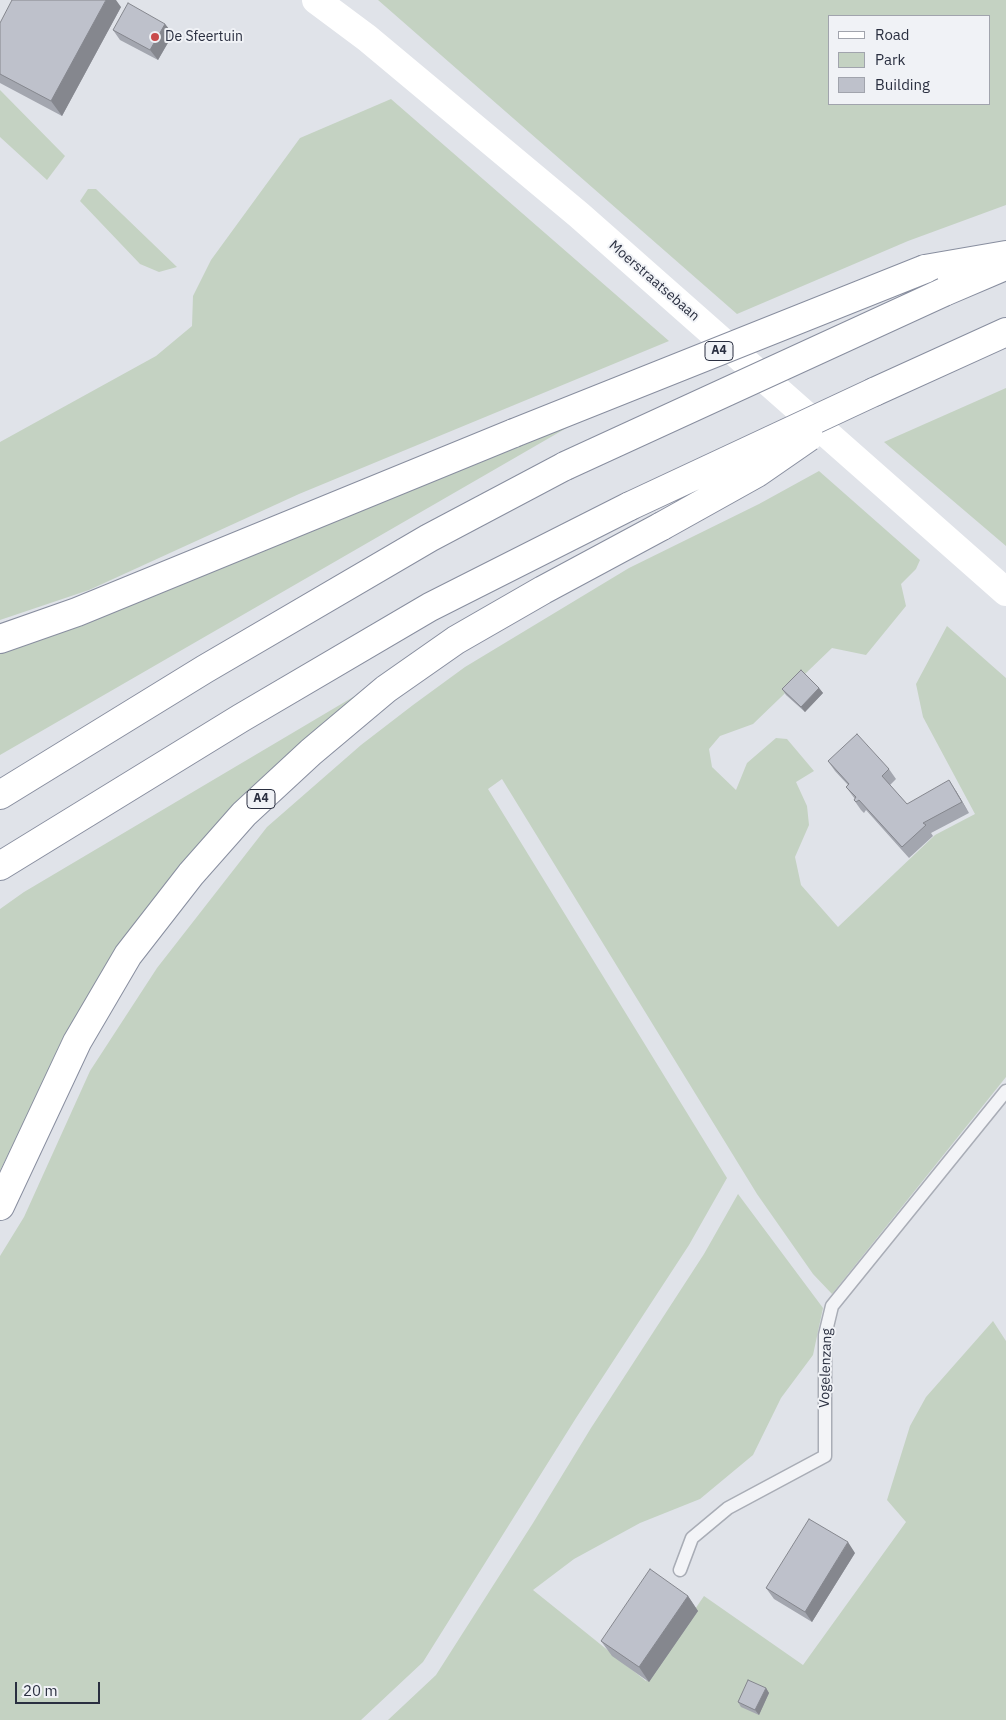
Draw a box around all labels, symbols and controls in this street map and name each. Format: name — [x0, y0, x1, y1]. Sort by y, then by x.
legend — [828, 15, 991, 105]
text: Road — [875, 25, 910, 44]
place label: De Sfeertuin — [165, 29, 243, 45]
marker: De Sfeertuin — [149, 31, 161, 43]
text: Park — [875, 50, 905, 69]
text: Building — [875, 75, 930, 94]
street label: Moerstraatsebaan — [605, 237, 703, 325]
road number: A4 — [705, 342, 733, 361]
road number: A4 — [247, 790, 275, 809]
street label: Vogelenzang — [816, 1328, 836, 1408]
scale bar — [18, 1672, 102, 1704]
text: 20 m — [23, 1681, 58, 1700]

